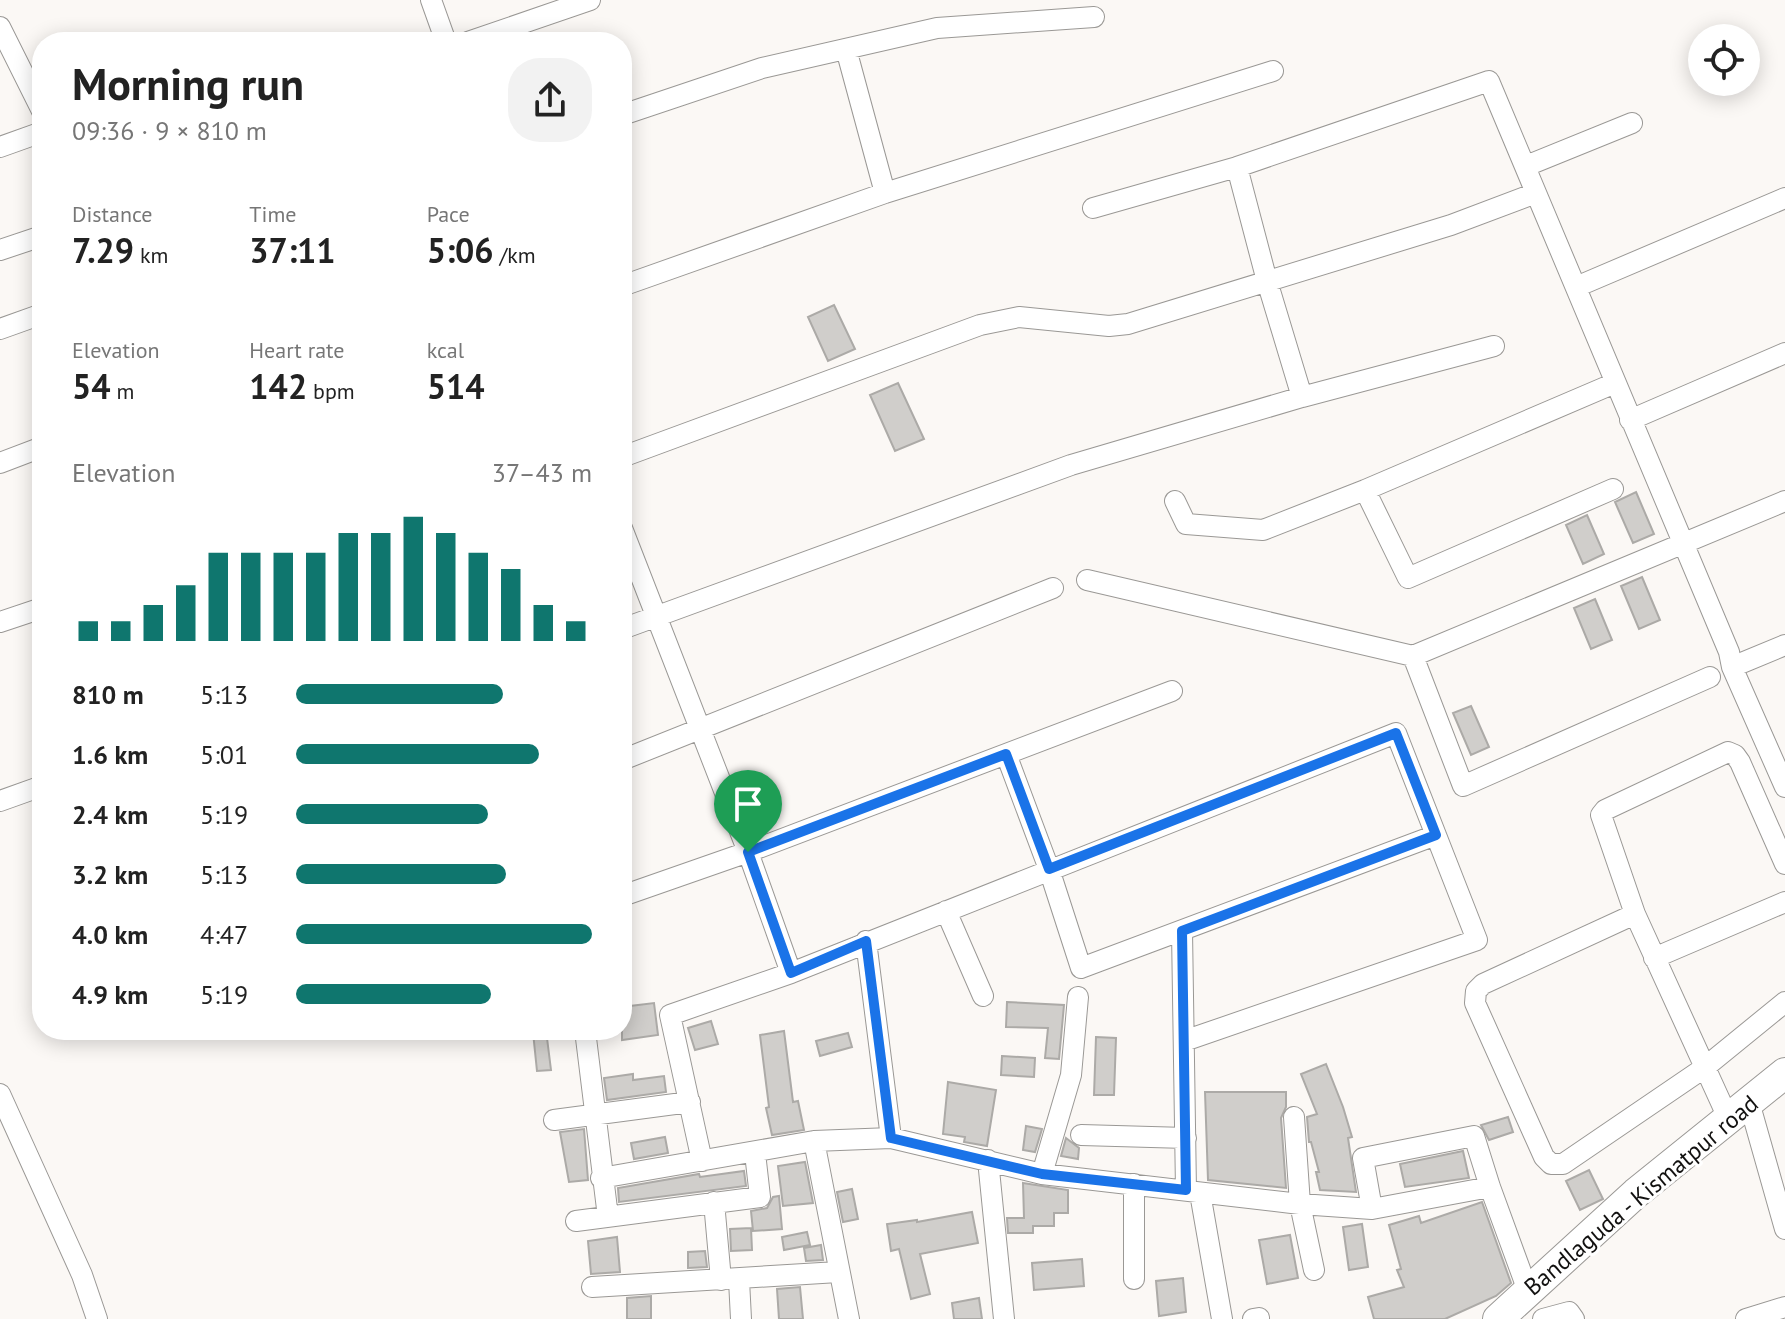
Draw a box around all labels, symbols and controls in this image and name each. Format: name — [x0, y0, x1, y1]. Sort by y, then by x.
map controls — [1688, 24, 1760, 96]
button: locate — [1688, 24, 1760, 96]
text: Morning run — [72, 55, 304, 112]
button: share — [508, 58, 592, 142]
text: 09:36 · 9 × 810 m — [72, 114, 267, 147]
text: Distance — [72, 200, 153, 228]
text: Time — [249, 200, 296, 228]
text: Pace — [427, 200, 470, 228]
text: 7.29 — [72, 228, 134, 272]
text: 37:11 — [249, 228, 336, 272]
text: 5:06 — [427, 228, 494, 272]
text: km — [134, 241, 168, 269]
text: /km — [494, 241, 536, 269]
text: Elevation — [72, 336, 160, 364]
text: Heart rate — [249, 336, 344, 364]
text: kcal — [427, 336, 464, 364]
text: 54 — [72, 364, 111, 408]
text: 142 — [249, 364, 307, 408]
text: 514 — [427, 364, 485, 408]
text: m — [111, 377, 134, 405]
text: bpm — [307, 377, 355, 405]
text: Elevation — [72, 456, 176, 489]
text: 37–43 m — [492, 456, 592, 489]
text: 810 m — [72, 678, 144, 711]
text: 5:13 — [200, 678, 248, 711]
text: 1.6 km — [72, 738, 148, 771]
text: 5:01 — [200, 738, 248, 771]
pin — [714, 770, 782, 852]
icon: arrive — [726, 782, 770, 826]
text: 2.4 km — [72, 798, 148, 831]
text: 5:19 — [200, 798, 248, 831]
text: 3.2 km — [72, 858, 148, 891]
text: 5:13 — [200, 858, 248, 891]
text: 4.0 km — [72, 918, 148, 951]
text: 4:47 — [200, 918, 248, 951]
text: 4.9 km — [72, 978, 148, 1011]
text: 5:19 — [200, 978, 248, 1011]
street label: Bandlaguda - Kismatpur road — [1518, 1088, 1764, 1302]

